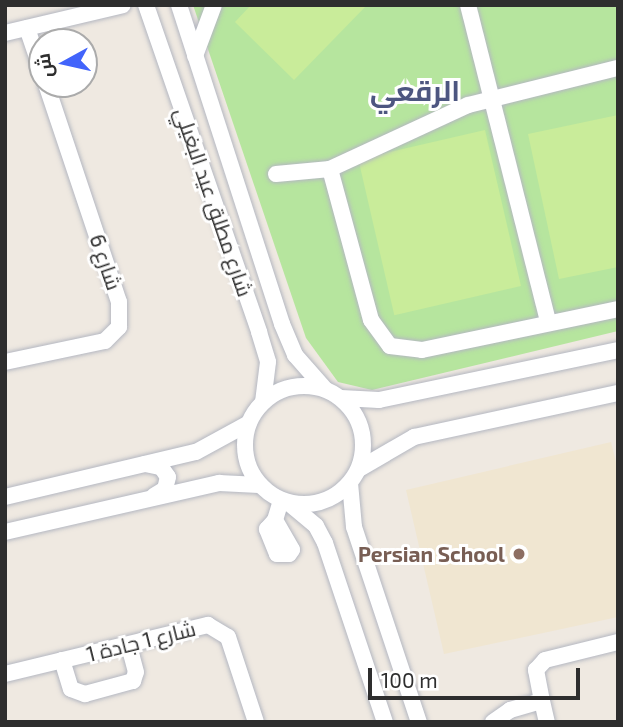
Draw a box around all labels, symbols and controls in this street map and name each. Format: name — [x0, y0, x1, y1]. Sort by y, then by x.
north arrow — [28, 28, 98, 98]
text: ش — [31, 52, 57, 79]
district label: الرقعي — [370, 73, 460, 107]
street label: شارع مطلق عيد البغيلي — [170, 104, 258, 300]
street label: شارع 6 — [85, 231, 127, 293]
place label: Persian School — [358, 541, 505, 567]
marker: Persian School — [511, 546, 527, 562]
street label: شارع 1 جادة 1 — [84, 615, 198, 667]
scale bar — [371, 654, 583, 698]
text: 100 m — [381, 667, 438, 692]

